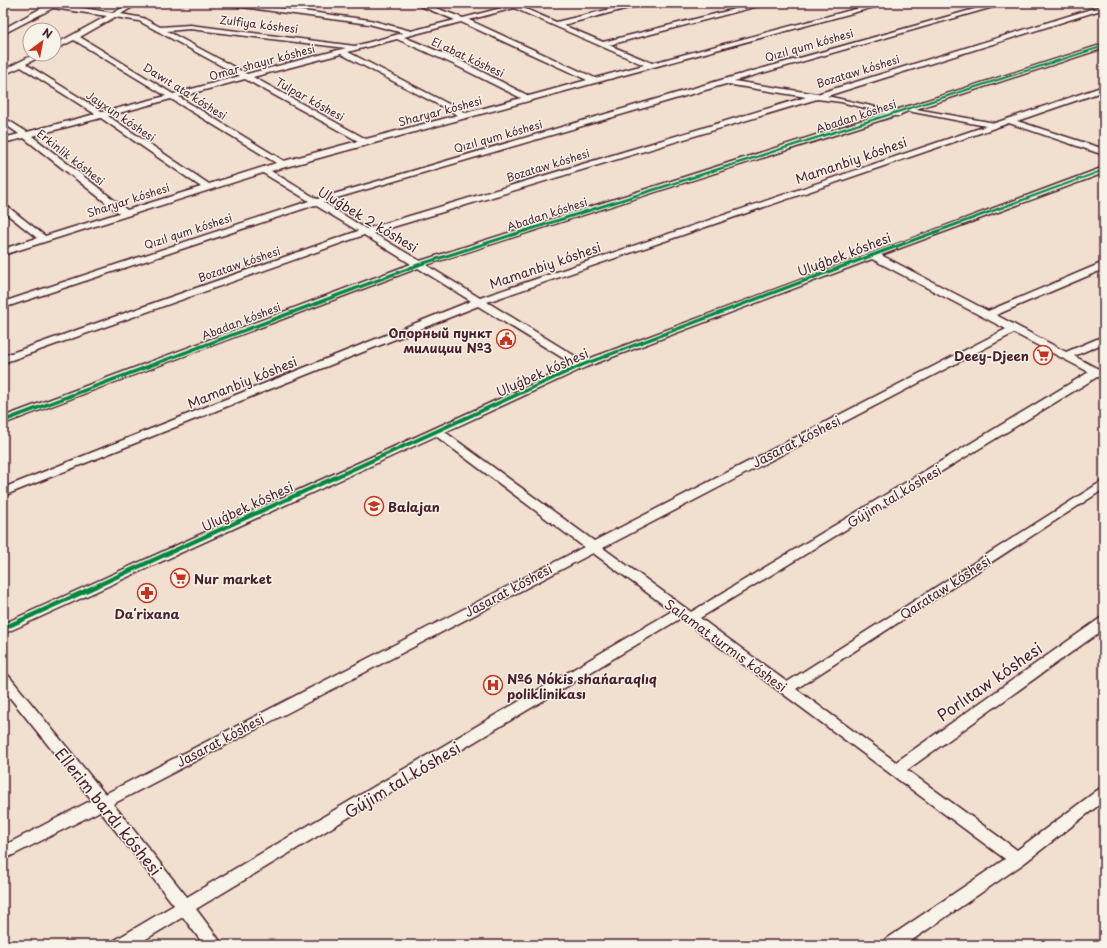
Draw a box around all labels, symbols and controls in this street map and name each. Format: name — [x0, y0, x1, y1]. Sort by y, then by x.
street label: Zulfiya kóshesi — [219, 11, 299, 37]
north arrow — [22, 22, 62, 62]
text: N — [39, 24, 56, 43]
street label: Qızıl qum kóshesi — [763, 24, 855, 66]
street label: El abat kóshesi — [429, 33, 507, 81]
street label: Omar shayır kóshesi — [207, 40, 317, 84]
street label: Bozataw kóshesi — [814, 50, 902, 92]
street label: Dawıt ata kóshesi — [140, 58, 230, 124]
street label: Tulpar kóshesi — [272, 73, 348, 125]
street label: Jayxun kóshesi — [83, 87, 159, 145]
street label: Sharyar kóshesi — [396, 92, 484, 130]
street label: Abadan kóshesi — [814, 95, 898, 137]
street label: Qızıl qum kóshesi — [452, 115, 544, 157]
street label: Erkinlik kóshesi — [33, 125, 109, 189]
street label: Mamanbiy kóshesi — [793, 132, 909, 188]
street label: Bozataw kóshesi — [504, 144, 592, 186]
street label: Sharyar kóshesi — [84, 179, 172, 221]
street label: Uluǵbek 2 kóshesi — [314, 182, 422, 256]
street label: Abadan kóshesi — [505, 193, 589, 235]
street label: Qızıl qum kóshesi — [142, 209, 234, 253]
street label: Uluǵbek kóshesi — [794, 227, 894, 281]
street label: Mamanbiy kóshesi — [487, 237, 603, 293]
street label: Bozataw kóshesi — [195, 242, 283, 286]
street label: Abadan kóshesi — [199, 298, 283, 344]
place label: Опорный пункт милиции №3 — [388, 323, 492, 357]
public building icon: Опорный пункт милиции №3 — [495, 328, 517, 350]
street label: Uluǵbek kóshesi — [493, 343, 591, 401]
supermarket icon: Deey-Djeen — [1032, 344, 1054, 366]
place label: Deey-Djeen — [954, 346, 1029, 365]
street label: Mamanbiy kóshesi — [184, 351, 300, 413]
street label: Jasarat kóshesi — [749, 411, 843, 471]
street label: Gújim tal kóshesi — [843, 460, 945, 532]
street label: Uluǵbek kóshesi — [198, 476, 296, 536]
school or university icon: Balajan — [363, 495, 385, 517]
place label: Balajan — [388, 497, 440, 516]
street label: Qarataw kóshesi — [896, 550, 994, 624]
street label: Jasarat kóshesi — [461, 559, 555, 621]
supermarket icon: Nur market — [169, 567, 191, 589]
place label: Nur market — [194, 569, 272, 588]
pharmacy icon: Daʻrixana — [136, 582, 158, 604]
street label: Salamat turmıs kóshesi — [661, 594, 791, 696]
place label: Daʻrixana — [114, 604, 180, 623]
street label: Porlıtaw kóshesi — [931, 636, 1047, 726]
place label: №6 Nókis shańaraqlıq poliklinikası — [507, 669, 657, 703]
hospital icon: №6 Nókis shańaraqlıq poliklinikası — [482, 674, 504, 696]
street label: Jasarat kóshesi — [173, 709, 267, 771]
street label: Gújim tal kóshesi — [339, 735, 465, 823]
street label: Ellerim bardı kóshesi — [50, 742, 168, 880]

